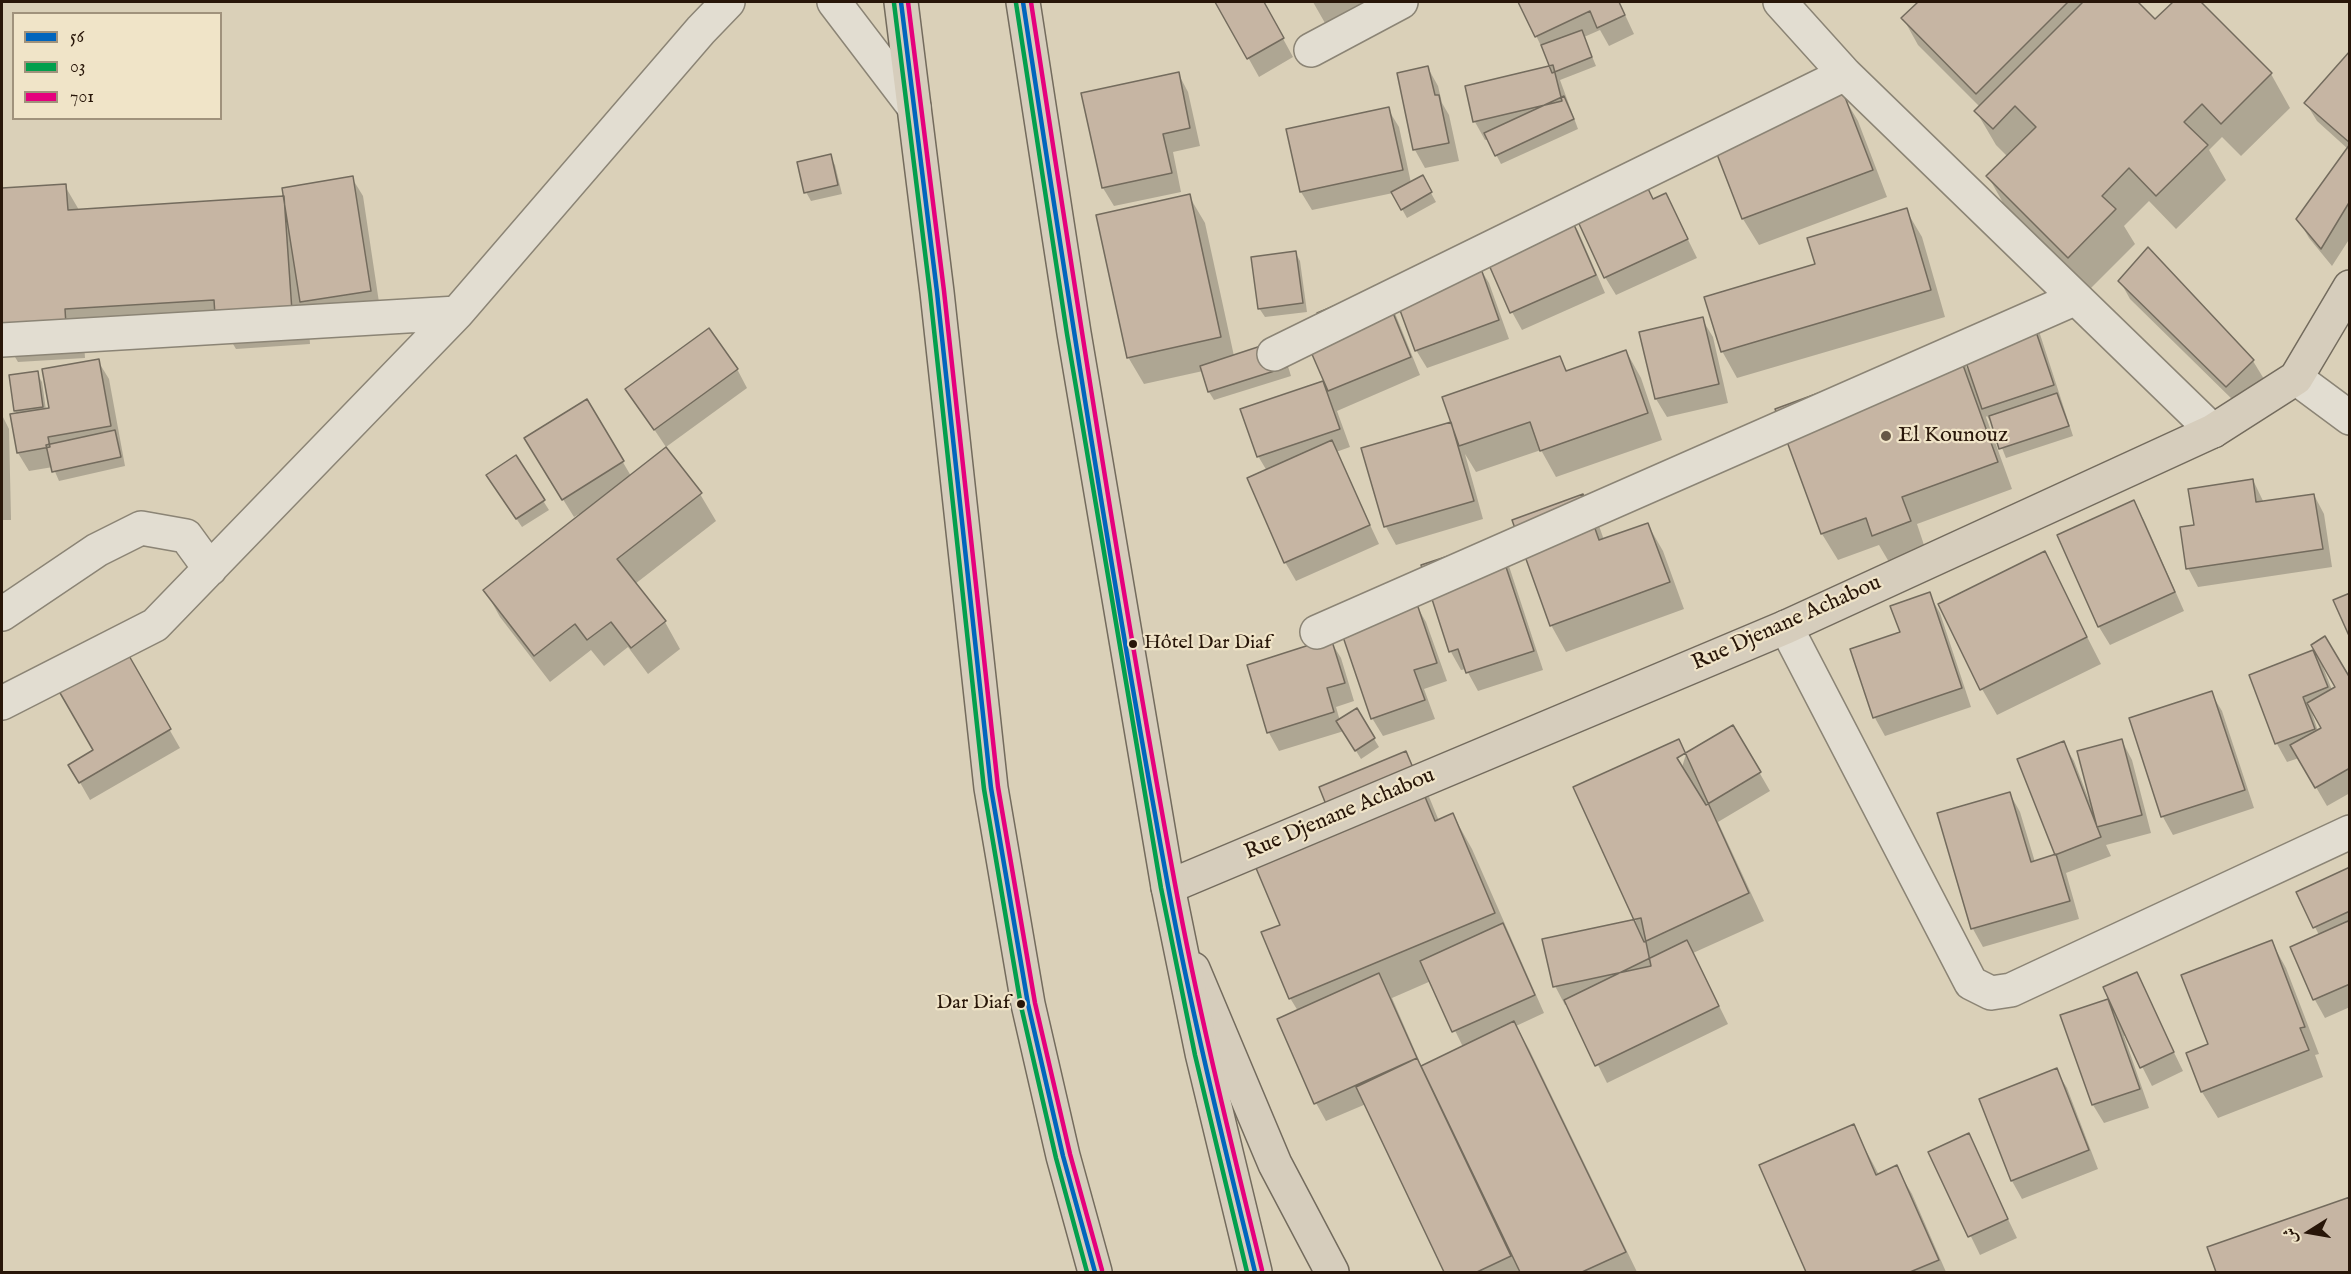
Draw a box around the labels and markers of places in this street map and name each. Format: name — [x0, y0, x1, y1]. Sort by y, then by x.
place label: El Kounouz — [1898, 423, 2008, 449]
marker: El Kounouz — [1879, 429, 1893, 443]
place label: Hôtel Dar Diaf — [1144, 632, 1271, 656]
marker: Hôtel Dar Diaf — [1127, 638, 1139, 650]
place label: Dar Diaf — [936, 992, 1010, 1016]
marker: Dar Diaf — [1015, 998, 1027, 1010]

